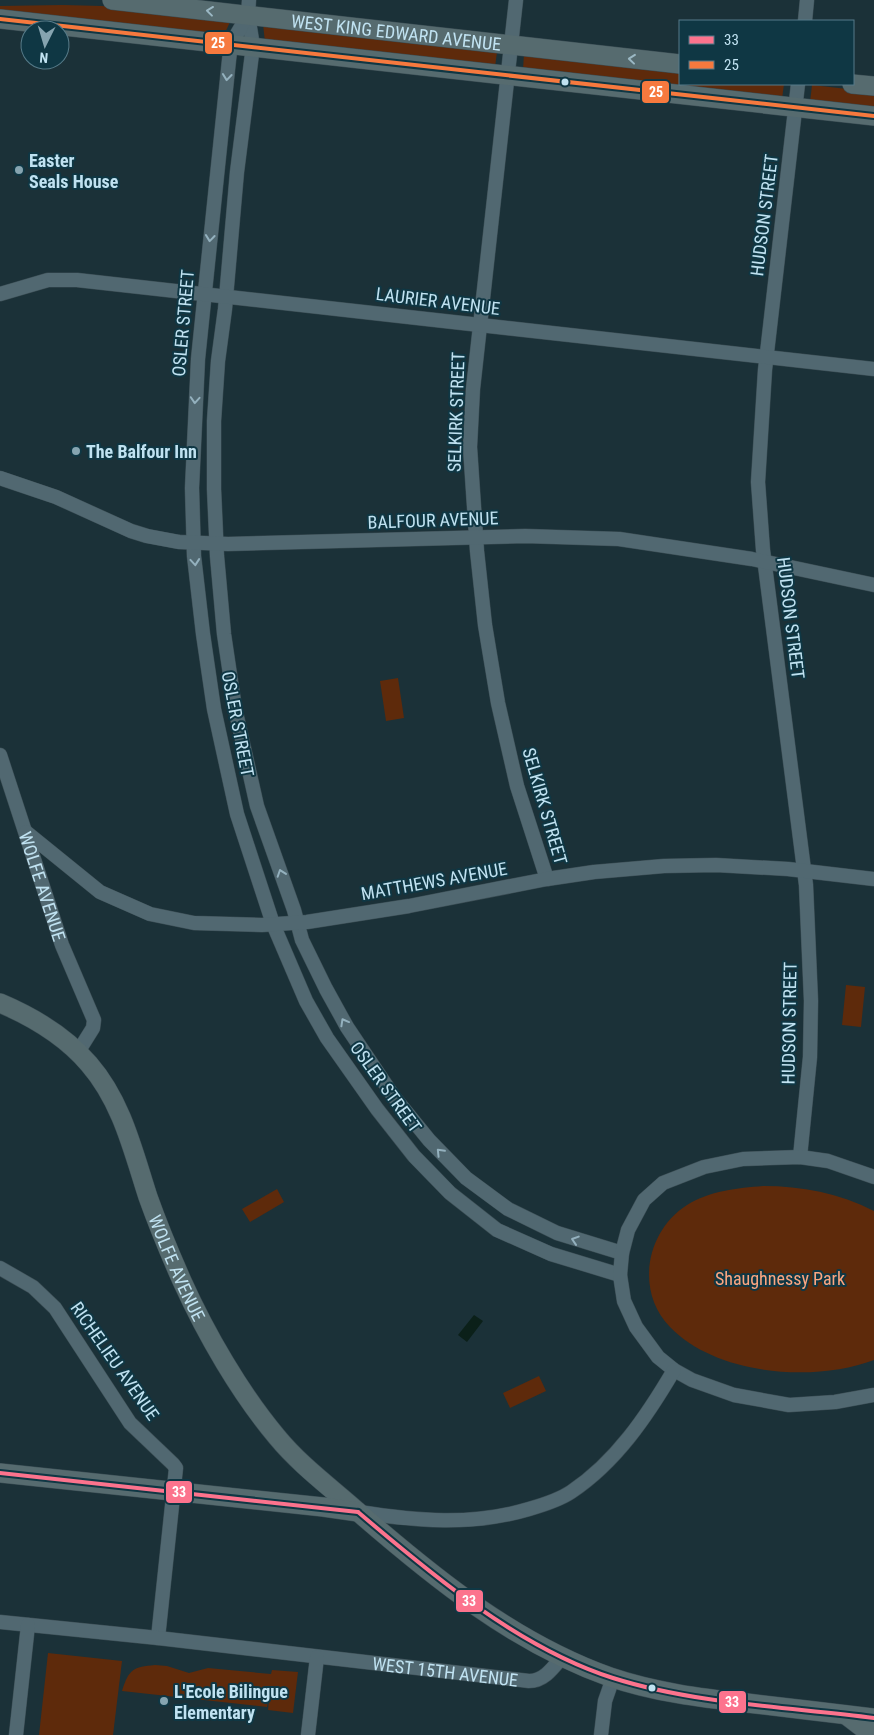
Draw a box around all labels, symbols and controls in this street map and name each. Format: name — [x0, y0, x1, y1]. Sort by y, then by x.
one-way arrow — [205, 6, 213, 17]
street label: WEST KING EDWARD AVENUE — [290, 10, 502, 54]
north arrow — [20, 20, 70, 70]
legend — [679, 20, 854, 85]
line badge: 25 — [204, 31, 233, 55]
text: 33 — [724, 31, 739, 49]
text: 25 — [211, 35, 225, 51]
text: N — [39, 50, 49, 66]
one-way arrow — [628, 54, 636, 65]
text: 25 — [724, 56, 739, 74]
one-way arrow — [222, 73, 233, 81]
unlabelled marker — [560, 77, 570, 87]
line badge: 25 — [641, 80, 670, 104]
text: 25 — [649, 84, 663, 100]
place label: Easter Seals House — [29, 150, 119, 192]
street label: HUDSON STREET — [746, 153, 782, 277]
marker: Easter Seals House — [13, 164, 25, 176]
one-way arrow — [205, 235, 216, 243]
street label: OSLER STREET — [168, 269, 198, 377]
street label: LAURIER AVENUE — [375, 283, 501, 319]
street label: SELKIRK STREET — [443, 351, 469, 473]
one-way arrow — [190, 396, 201, 404]
place label: The Balfour Inn — [86, 441, 197, 462]
marker: The Balfour Inn — [70, 445, 82, 457]
street label: BALFOUR AVENUE — [367, 507, 499, 533]
street label: HUDSON STREET — [773, 556, 809, 680]
one-way arrow — [189, 559, 200, 567]
street label: OSLER STREET — [217, 669, 259, 779]
street label: SELKIRK STREET — [518, 745, 572, 867]
street label: WOLFE AVENUE — [15, 829, 70, 944]
street label: MATTHEWS AVENUE — [359, 858, 509, 904]
one-way arrow — [276, 869, 286, 877]
street label: HUDSON STREET — [777, 961, 801, 1085]
one-way arrow — [340, 1018, 350, 1027]
street label: OSLER STREET — [346, 1038, 426, 1136]
one-way arrow — [437, 1149, 446, 1158]
street label: WOLFE AVENUE — [145, 1212, 210, 1324]
one-way arrow — [571, 1235, 580, 1245]
park label: Shaughnessy Park — [715, 1268, 845, 1289]
street label: RICHELIEU AVENUE — [66, 1298, 164, 1424]
line badge: 33 — [165, 1480, 193, 1504]
text: 33 — [172, 1484, 186, 1500]
line badge: 33 — [455, 1589, 484, 1613]
text: 33 — [462, 1593, 476, 1609]
street label: WEST 15TH AVENUE — [371, 1652, 519, 1690]
place label: L'Ecole Bilingue Elementary — [174, 1681, 288, 1723]
unlabelled marker — [647, 1683, 657, 1693]
line badge: 33 — [718, 1690, 747, 1714]
text: 33 — [725, 1694, 739, 1710]
marker: L'Ecole Bilingue Elementary — [158, 1695, 170, 1707]

